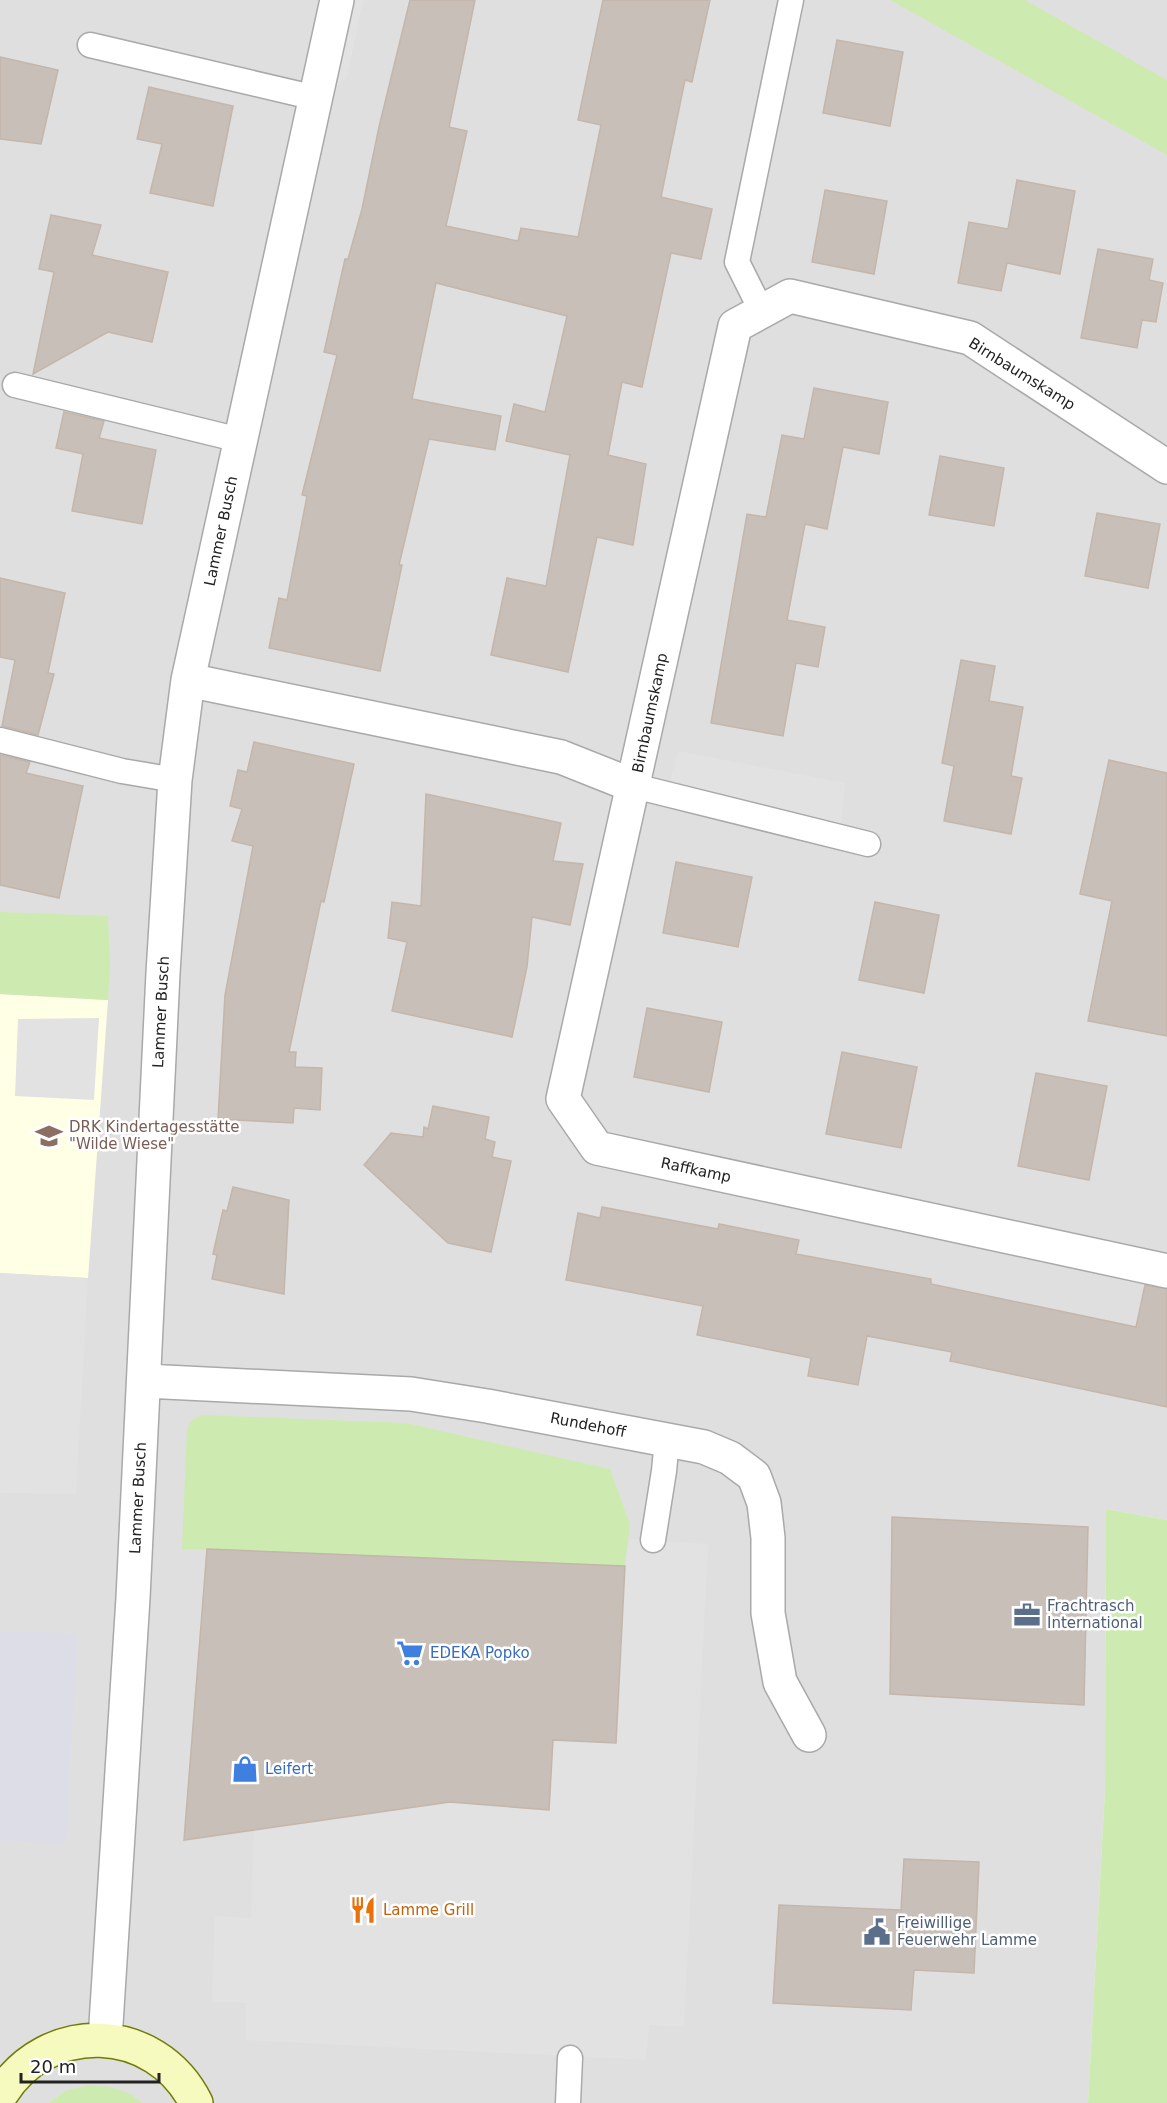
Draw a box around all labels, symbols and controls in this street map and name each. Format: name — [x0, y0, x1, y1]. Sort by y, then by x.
street label: Birnbaumskamp — [965, 334, 1079, 414]
street label: Lammer Busch — [201, 474, 241, 588]
street label: Birnbaumskamp — [628, 651, 672, 775]
street label: Lammer Busch — [149, 955, 173, 1069]
place label: DRK Kindertagesstätte "Wilde Wiese" — [69, 1118, 240, 1153]
school or university icon: DRK Kindertagesstätte "Wilde Wiese" — [34, 1121, 64, 1151]
street label: Raffkamp — [659, 1154, 733, 1186]
street label: Rundehoff — [549, 1409, 628, 1441]
street label: Lammer Busch — [126, 1441, 150, 1555]
place label: Frachtrasch International — [1047, 1597, 1143, 1632]
office icon: Frachtrasch International — [1012, 1600, 1042, 1630]
supermarket icon: EDEKA Popko — [395, 1638, 425, 1668]
place label: EDEKA Popko — [430, 1644, 530, 1662]
shop icon: Leifert — [230, 1754, 260, 1784]
place label: Leifert — [265, 1760, 313, 1778]
restaurant icon: Lamme Grill — [348, 1895, 378, 1925]
place label: Lamme Grill — [383, 1901, 474, 1919]
place label: Freiwillige Feuerwehr Lamme — [897, 1914, 1037, 1949]
public building icon: Freiwillige Feuerwehr Lamme — [862, 1917, 892, 1947]
scale bar — [21, 2046, 159, 2084]
text: 20 m — [30, 2056, 76, 2077]

